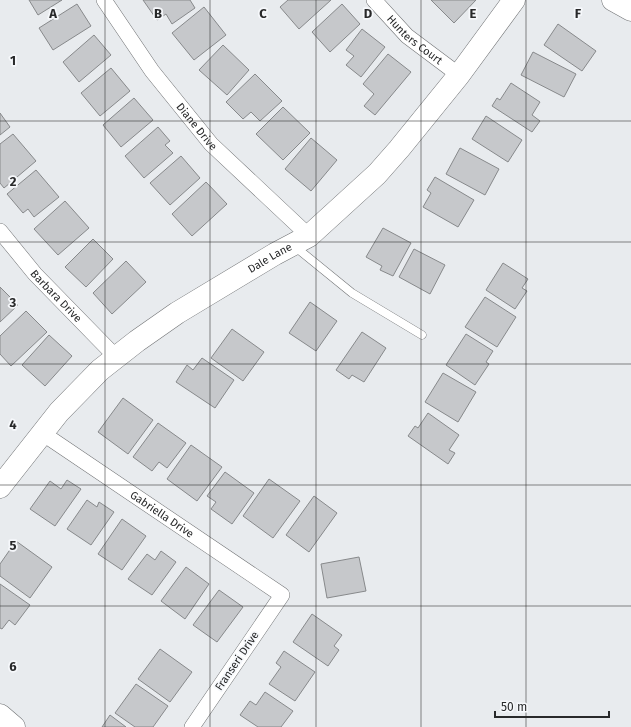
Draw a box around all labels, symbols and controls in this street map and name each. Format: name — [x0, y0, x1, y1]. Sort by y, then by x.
text: A — [48, 6, 57, 21]
text: B — [154, 6, 162, 21]
text: C — [259, 6, 267, 21]
text: D — [364, 6, 373, 21]
text: E — [470, 6, 477, 21]
text: F — [575, 6, 582, 21]
street label: Hunters Court — [384, 12, 445, 67]
text: 1 — [10, 53, 16, 68]
street label: Diane Drive — [174, 100, 220, 153]
text: 2 — [10, 174, 17, 189]
street label: Dale Lane — [245, 240, 294, 275]
street label: Barbara Drive — [28, 267, 85, 325]
text: 3 — [9, 295, 17, 310]
text: 4 — [9, 417, 17, 432]
street label: Gabriella Drive — [128, 488, 196, 540]
text: 5 — [10, 538, 17, 553]
street label: Franseri Drive — [212, 629, 262, 693]
text: 6 — [9, 659, 17, 674]
scale bar — [495, 693, 609, 719]
text: 50 m — [501, 700, 527, 714]

